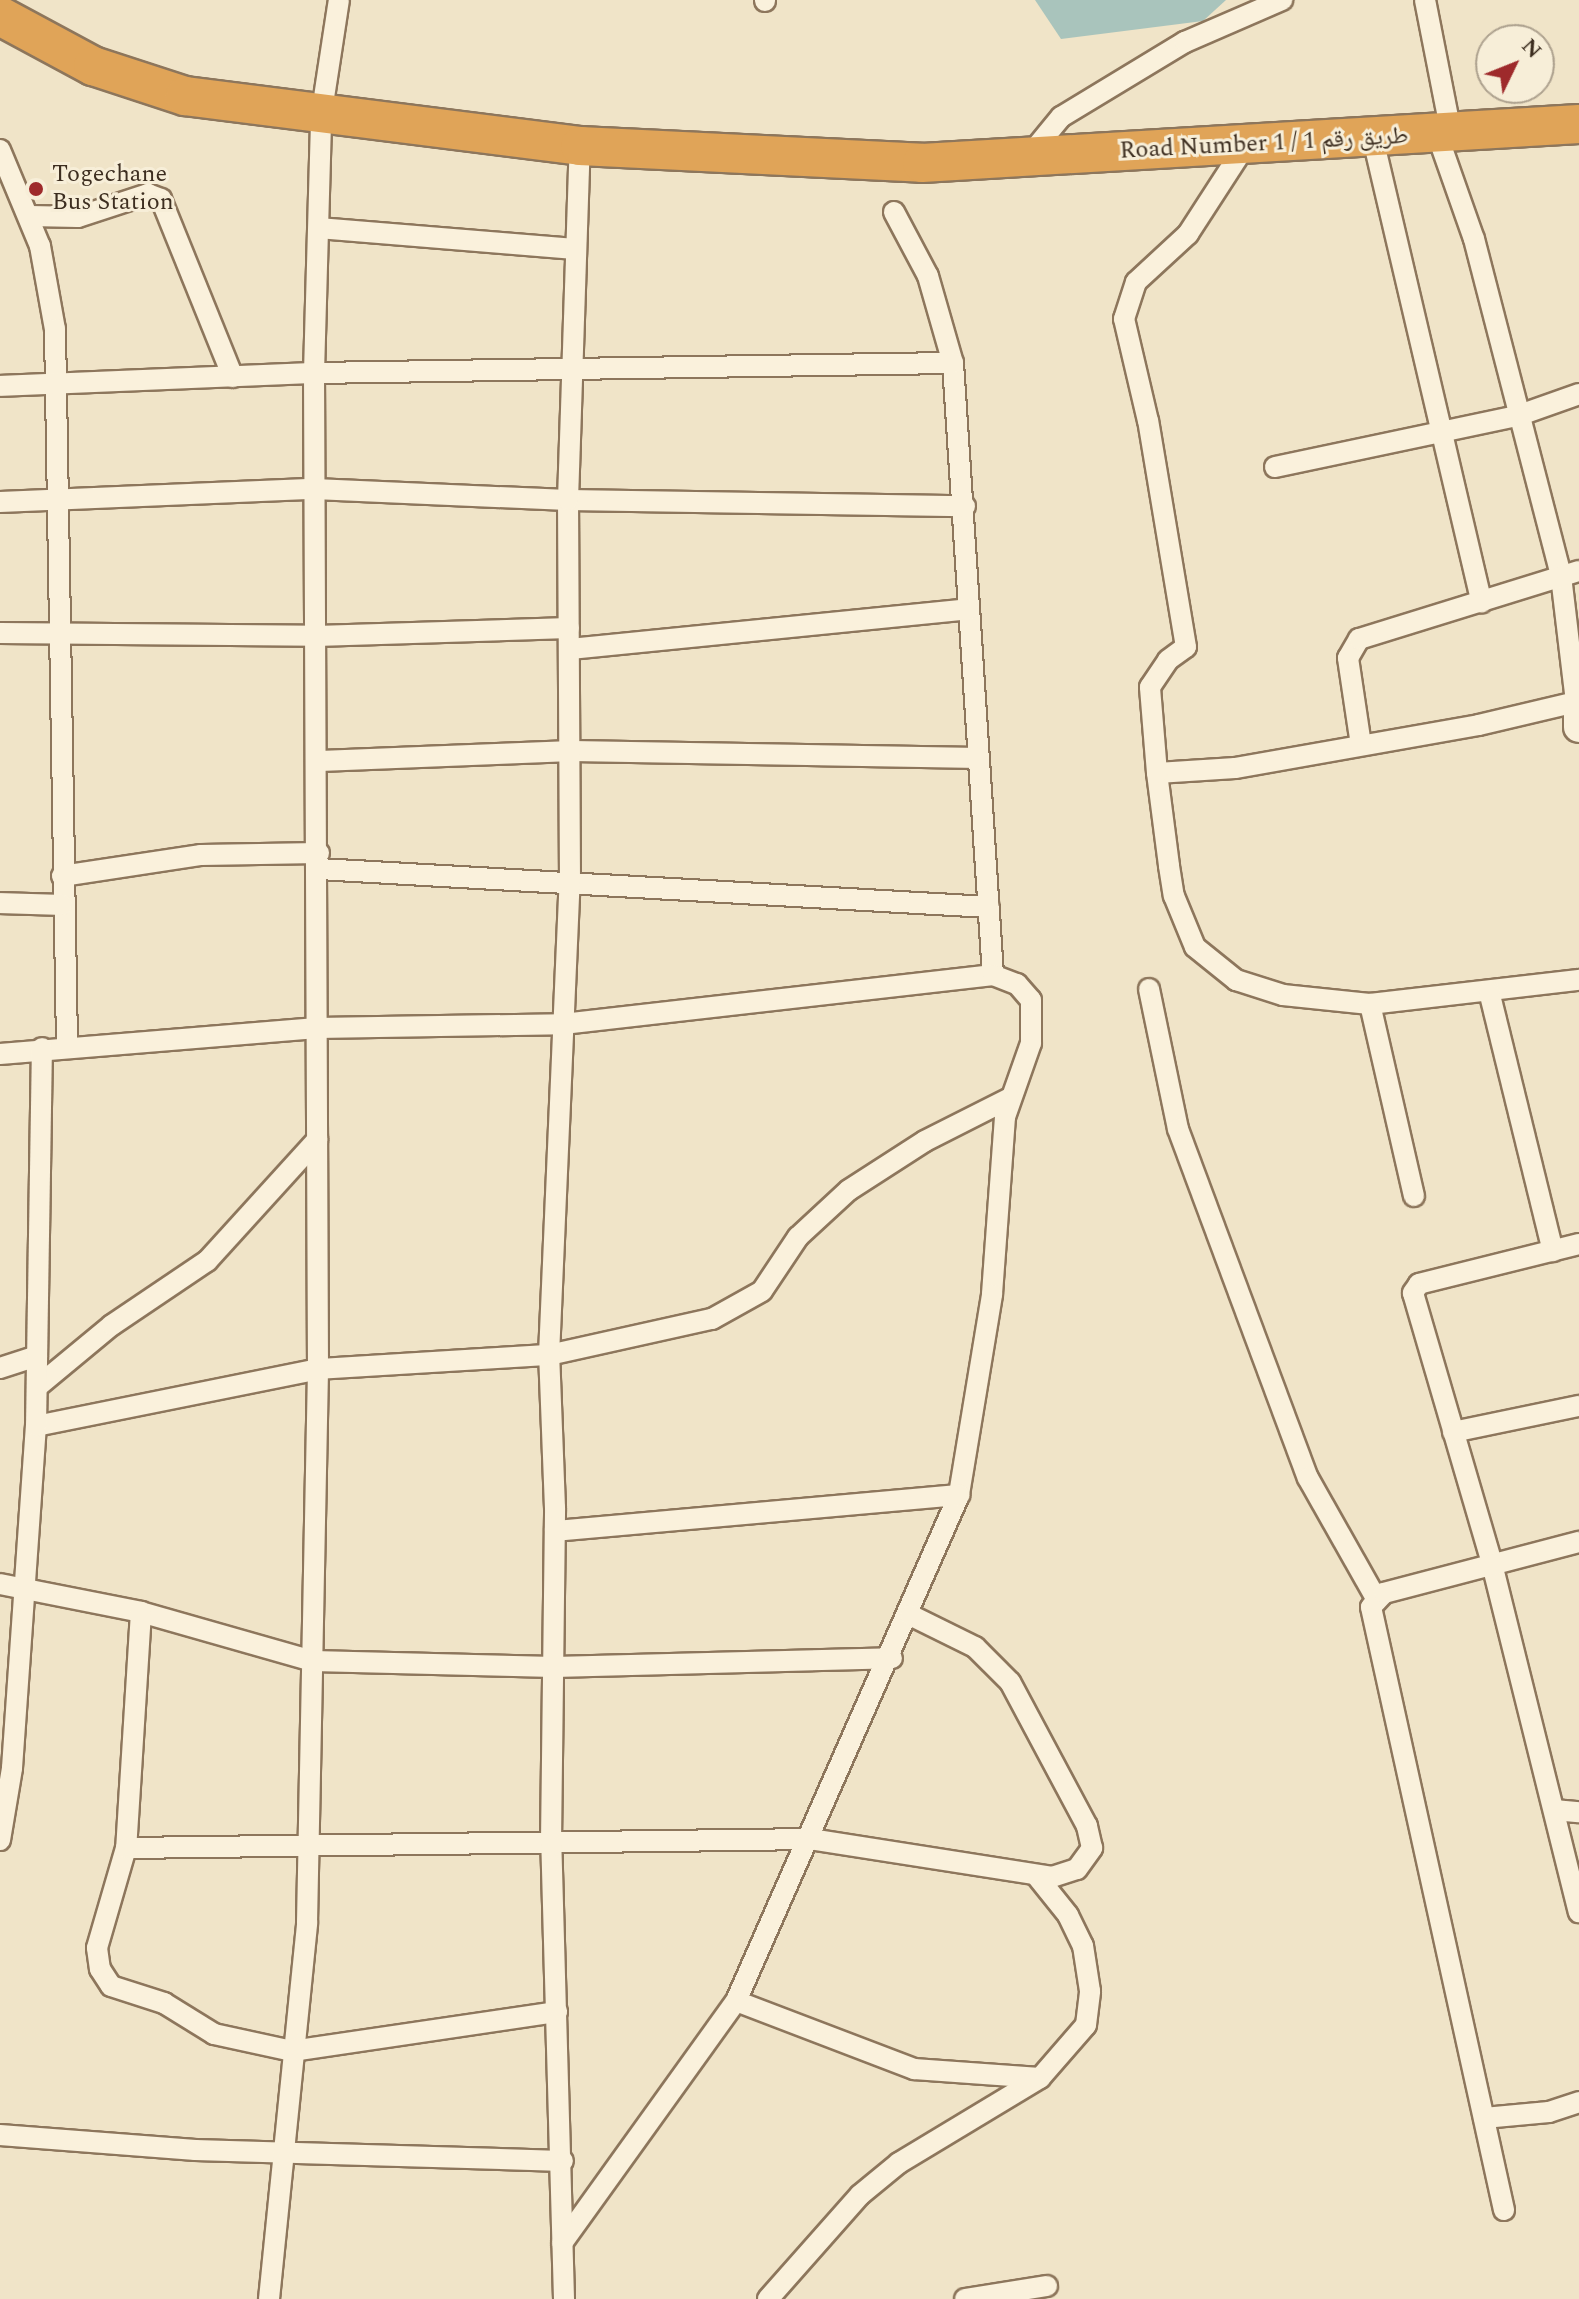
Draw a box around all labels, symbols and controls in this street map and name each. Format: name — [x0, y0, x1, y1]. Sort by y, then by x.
north arrow — [1475, 24, 1555, 104]
text: N — [1513, 31, 1550, 66]
street label: Road Number 1 / طريق رقم 1 — [1119, 122, 1409, 166]
place label: Togechane Bus Station — [52, 161, 174, 217]
marker: Togechane Bus Station — [27, 180, 45, 198]

